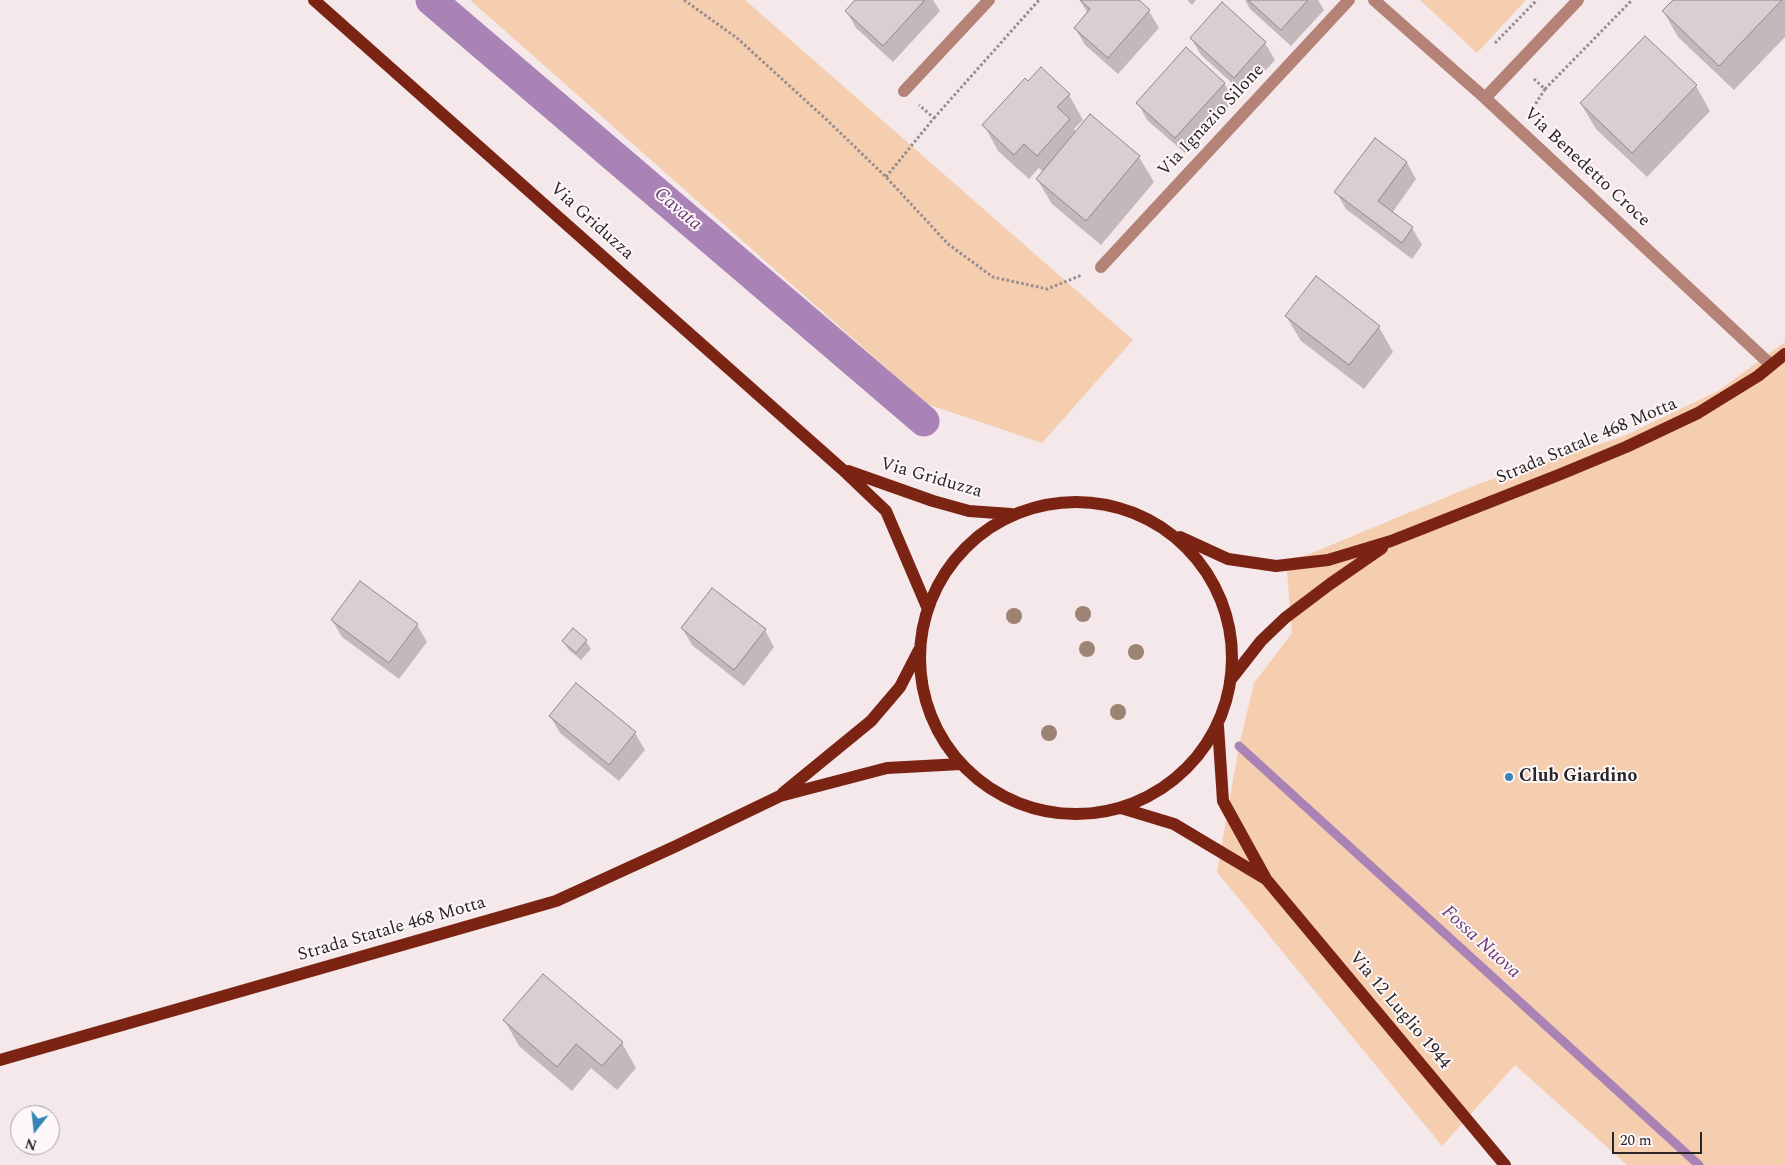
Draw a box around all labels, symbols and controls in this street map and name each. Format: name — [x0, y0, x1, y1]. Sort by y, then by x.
street label: Via Ignazio Silone — [1154, 60, 1270, 182]
street label: Via Benedetto Croce — [1518, 104, 1654, 232]
street label: Via Griduzza — [545, 179, 637, 265]
water label: Cavata — [648, 183, 706, 237]
street label: Strada Statale 468 Motta — [1493, 394, 1681, 490]
street label: Via Griduzza — [877, 454, 985, 504]
place label: Club Giardino — [1519, 766, 1637, 788]
marker: Club Giardino — [1503, 771, 1515, 783]
street label: Strada Statale 468 Motta — [296, 893, 488, 967]
water label: Fossa Nuova — [1436, 902, 1524, 984]
street label: Via 12 Luglio 1944 — [1343, 948, 1455, 1074]
north arrow — [10, 1105, 60, 1155]
scale bar — [1615, 1122, 1705, 1154]
text: 20 m — [1620, 1129, 1652, 1152]
text: N — [23, 1132, 39, 1156]

